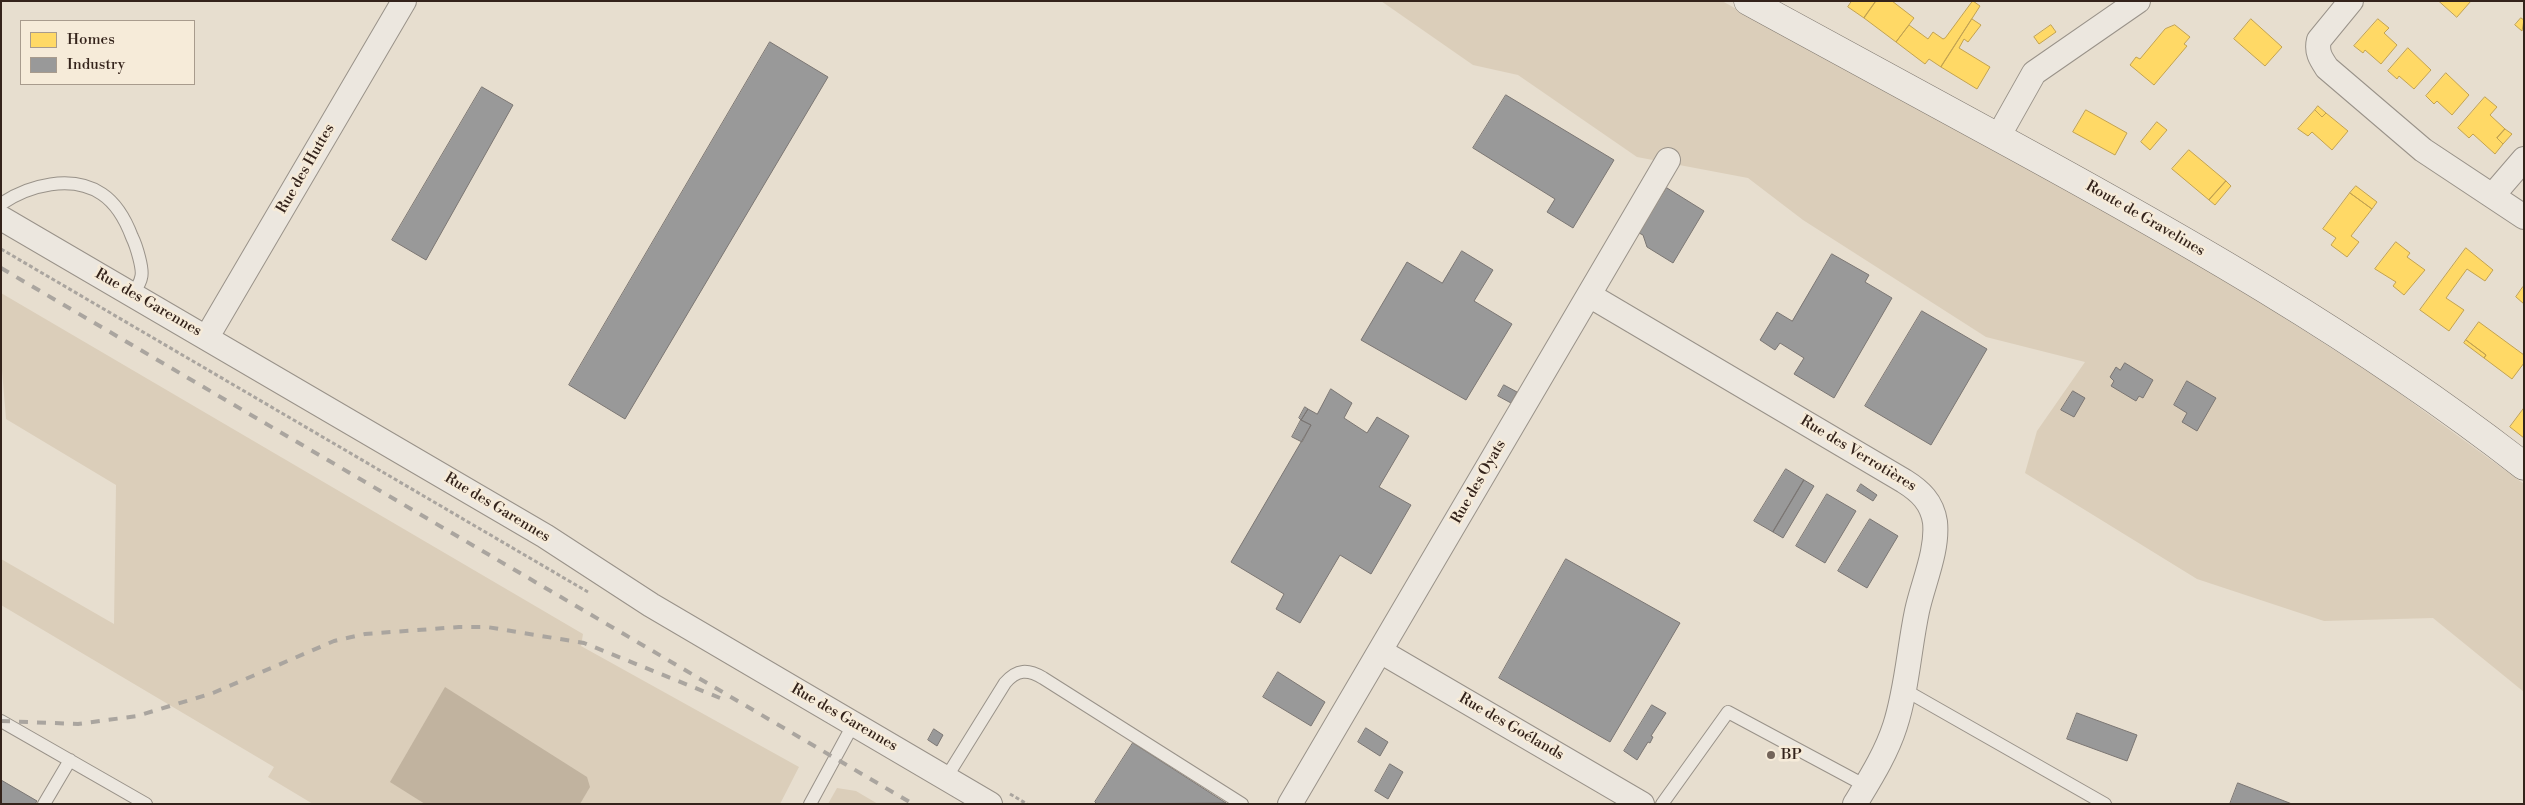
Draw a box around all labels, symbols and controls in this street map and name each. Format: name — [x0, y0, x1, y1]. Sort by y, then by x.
legend — [20, 20, 195, 85]
text: Homes — [67, 30, 115, 49]
text: Industry — [67, 55, 125, 74]
street label: Rue des Huttes — [273, 121, 339, 217]
street label: Route de Gravelines — [2082, 178, 2208, 260]
street label: Rue des Garennes — [92, 265, 204, 341]
street label: Rue des Verrotières — [1797, 412, 1919, 496]
street label: Rue des Oyats — [1448, 437, 1510, 527]
street label: Rue des Garennes — [441, 469, 553, 547]
street label: Rue des Garennes — [788, 680, 900, 756]
street label: Rue des Goélands — [1455, 690, 1567, 764]
place label: BP — [1781, 746, 1802, 764]
marker: BP — [1765, 749, 1777, 761]

